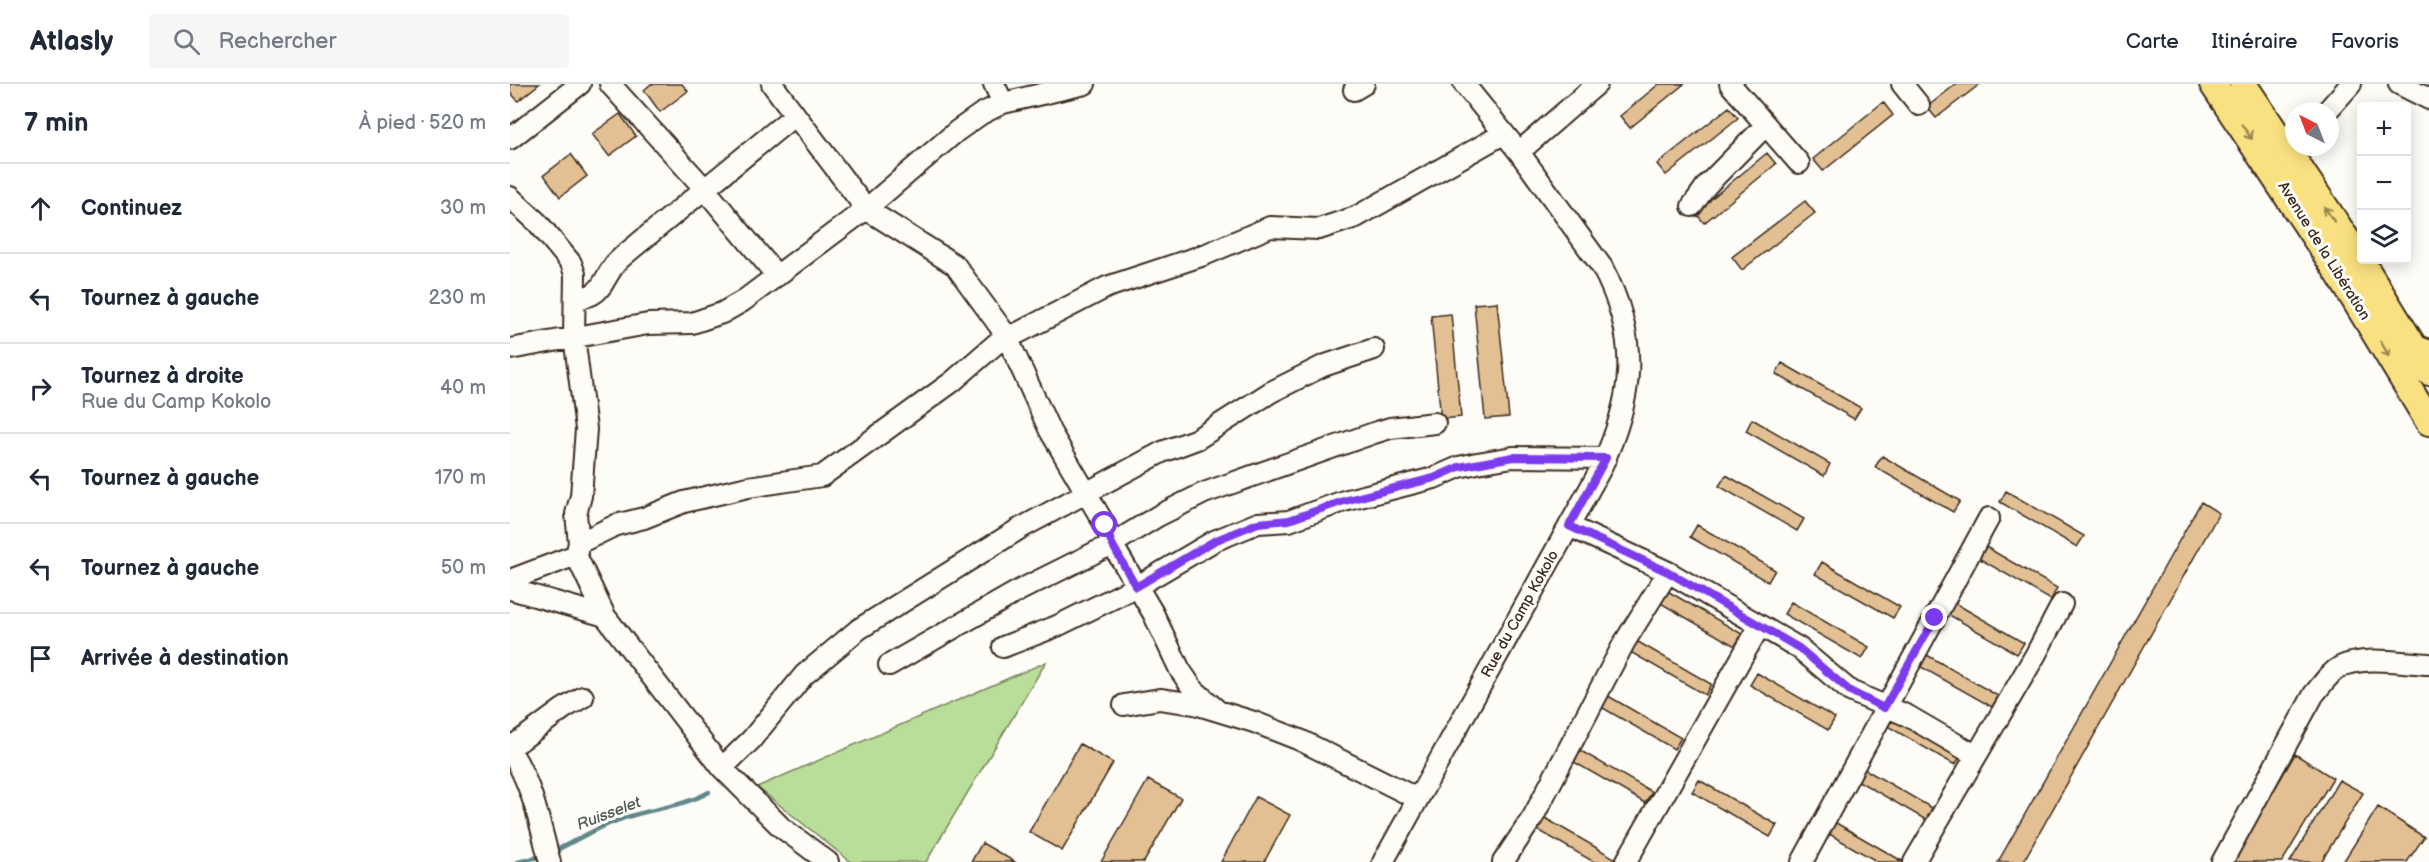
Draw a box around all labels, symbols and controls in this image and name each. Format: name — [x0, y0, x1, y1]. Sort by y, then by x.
search box — [149, 14, 569, 68]
text: Atlasly — [30, 25, 113, 58]
icon: search — [170, 25, 203, 58]
text: Rechercher — [218, 28, 336, 55]
text: Carte — [2126, 29, 2179, 54]
text: Itinéraire — [2212, 29, 2298, 54]
text: Favoris — [2331, 29, 2399, 54]
north arrow — [2285, 102, 2339, 156]
map controls — [2357, 102, 2411, 264]
button: + — [2357, 102, 2411, 156]
text: 7 min — [24, 108, 88, 139]
text: À pied · 520 m — [359, 111, 486, 135]
one-way arrow — [2241, 123, 2253, 139]
button: − — [2357, 156, 2411, 210]
street label: Avenue de la Libération — [2274, 178, 2374, 324]
icon: ahead — [24, 192, 57, 225]
text: Continuez — [81, 195, 182, 222]
text: 30 m — [440, 196, 486, 220]
one-way arrow — [2323, 206, 2335, 223]
button: layers — [2357, 210, 2411, 264]
icon: left — [24, 282, 57, 315]
text: Tournez à gauche — [81, 285, 259, 312]
text: 230 m — [429, 286, 486, 310]
one-way arrow — [2380, 340, 2392, 357]
text: Tournez à droite — [81, 363, 244, 390]
icon: right — [24, 372, 57, 405]
text: 40 m — [440, 376, 486, 400]
text: Rue du Camp Kokolo — [81, 390, 271, 414]
icon: left — [24, 462, 57, 495]
text: Tournez à gauche — [81, 465, 259, 492]
text: 170 m — [435, 466, 486, 490]
route start — [1091, 511, 1117, 537]
street label: Rue du Camp Kokolo — [1477, 547, 1563, 681]
icon: left — [24, 552, 57, 585]
text: Tournez à gauche — [81, 555, 259, 582]
text: 50 m — [441, 556, 486, 580]
route end — [1921, 604, 1947, 630]
icon: arrive — [24, 642, 57, 675]
text: Arrivée à destination — [81, 645, 289, 672]
water label: Ruisselet — [574, 793, 645, 835]

